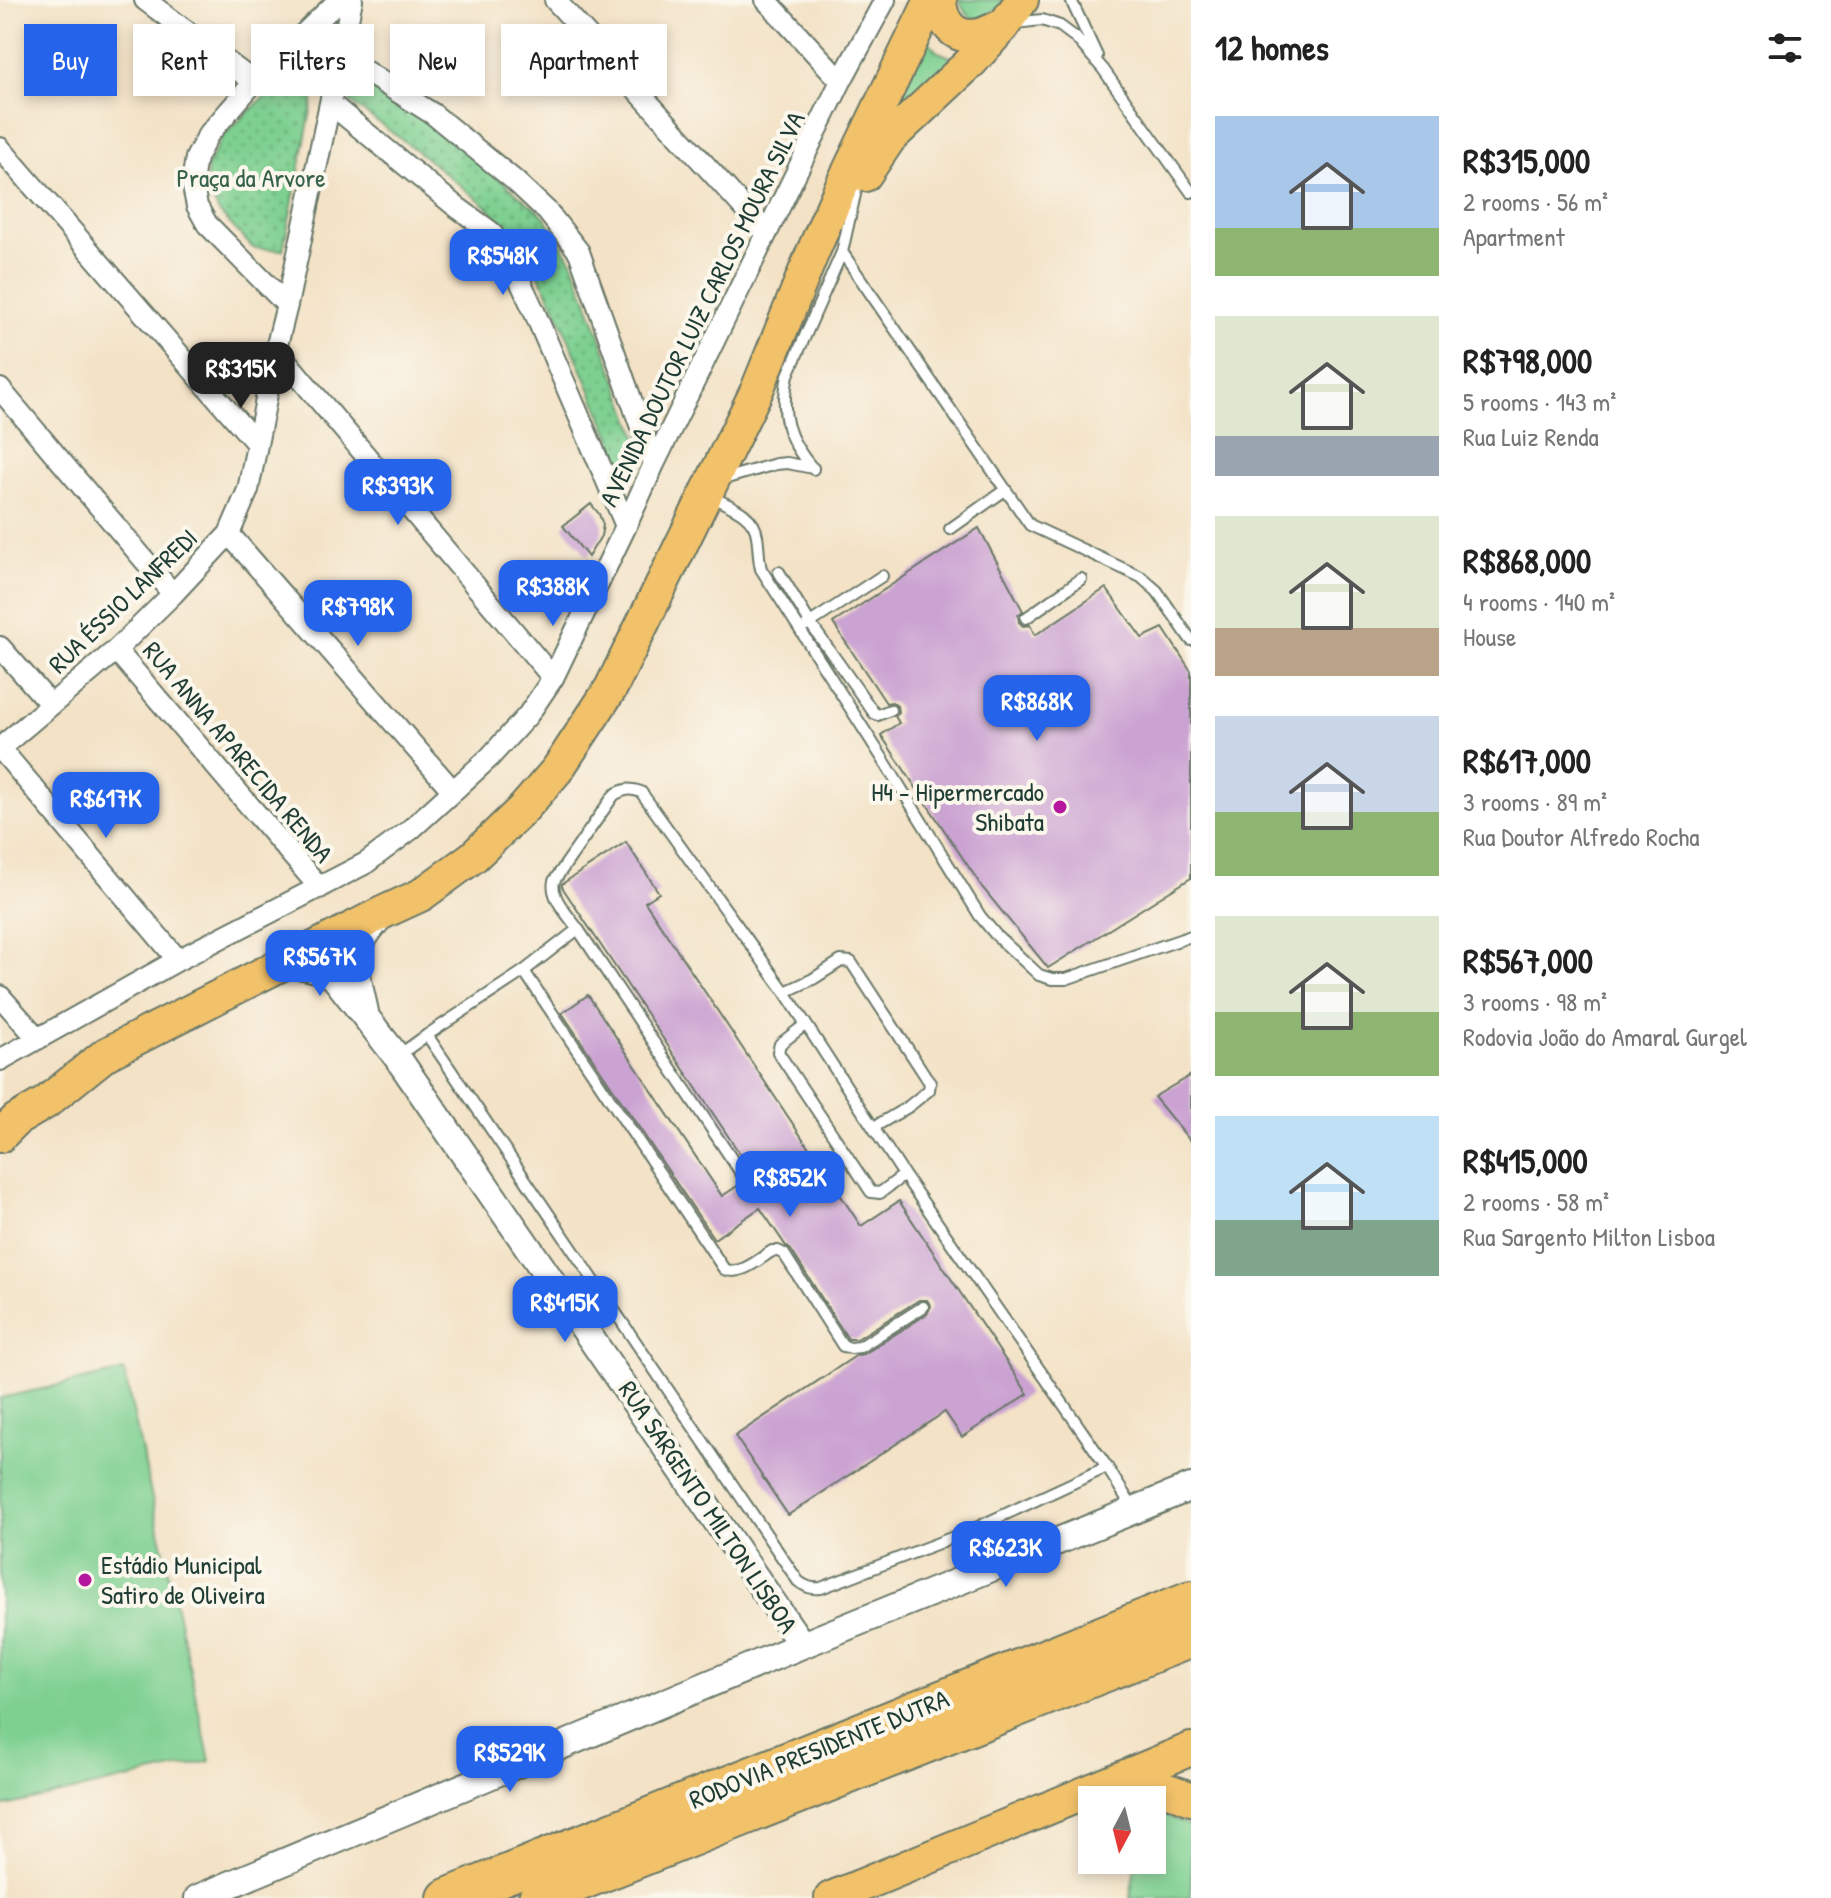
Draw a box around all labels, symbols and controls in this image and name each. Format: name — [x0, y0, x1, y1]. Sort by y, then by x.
chip: Buy — [24, 24, 117, 96]
chip: Rent — [133, 24, 235, 96]
chip: Filters — [251, 24, 374, 96]
chip: New — [390, 24, 485, 96]
chip: Apartment — [501, 24, 667, 96]
text: 12 homes — [1215, 25, 1329, 71]
icon: filters — [1763, 26, 1807, 70]
street label: AVENIDA DOUTOR LUIZ CARLOS MOURA SILVA — [590, 105, 813, 512]
text: R$315,000 — [1463, 138, 1590, 184]
icon: home — [1279, 148, 1375, 244]
park label: Praça da Arvore — [176, 160, 326, 195]
text: 2 rooms · 56 m² — [1463, 184, 1608, 219]
text: Apartment — [1463, 219, 1565, 254]
pin: R$548K — [438, 229, 568, 297]
text: R$548K — [468, 237, 538, 272]
text: R$798,000 — [1463, 338, 1592, 384]
pin: R$315K — [176, 342, 306, 410]
icon: home — [1279, 348, 1375, 444]
text: R$315K — [206, 350, 276, 385]
text: 5 rooms · 143 m² — [1463, 384, 1616, 419]
text: Rua Luiz Renda — [1463, 419, 1599, 454]
pin: R$393K — [333, 459, 463, 527]
text: R$393K — [362, 467, 434, 502]
street label: RUA ÉSSIO LANFREDI — [41, 521, 205, 681]
text: R$868,000 — [1463, 538, 1591, 584]
icon: home — [1279, 548, 1375, 644]
pin: R$388K — [488, 560, 618, 628]
text: R$388K — [517, 568, 589, 603]
pin: R$798K — [293, 580, 423, 648]
text: 4 rooms · 140 m² — [1463, 584, 1615, 619]
text: R$798K — [322, 588, 394, 623]
text: House — [1463, 619, 1516, 654]
street label: RUA ANNA APARECIDA RENDA — [135, 634, 342, 870]
pin: R$868K — [972, 675, 1102, 743]
text: R$868K — [1001, 683, 1073, 718]
text: R$617,000 — [1463, 738, 1591, 784]
icon: home — [1279, 748, 1375, 844]
pin: R$617K — [41, 772, 171, 840]
place label: H4 - Hipermercado Shibata — [871, 774, 1044, 839]
text: R$617K — [70, 780, 142, 815]
text: 3 rooms · 89 m² — [1463, 784, 1607, 819]
marker: H4 - Hipermercado Shibata — [1051, 798, 1069, 816]
text: Rua Doutor Alfredo Rocha — [1463, 819, 1699, 854]
pin: R$567K — [255, 930, 385, 998]
text: R$567K — [284, 938, 356, 973]
text: R$567,000 — [1463, 938, 1593, 984]
icon: home — [1279, 948, 1375, 1044]
text: 3 rooms · 98 m² — [1463, 984, 1607, 1019]
text: Rodovia João do Amaral Gurgel — [1463, 1019, 1747, 1054]
text: R$415,000 — [1463, 1138, 1588, 1184]
icon: home — [1279, 1148, 1375, 1244]
pin: R$852K — [725, 1151, 855, 1219]
text: R$852K — [753, 1159, 827, 1194]
text: 2 rooms · 58 m² — [1463, 1184, 1609, 1219]
text: Rua Sargento Milton Lisboa — [1463, 1219, 1715, 1254]
pin: R$415K — [500, 1276, 630, 1344]
text: R$415K — [531, 1284, 599, 1319]
street label: RUA SARGENTO MILTON LISBOA — [611, 1374, 806, 1640]
pin: R$623K — [941, 1521, 1071, 1589]
text: R$623K — [970, 1529, 1042, 1564]
place label: Estádio Municipal Satiro de Oliveira — [101, 1547, 265, 1612]
marker: Estádio Municipal Satiro de Oliveira — [76, 1571, 94, 1589]
street label: RODOVIA PRESIDENTE DUTRA — [684, 1680, 954, 1817]
pin: R$529K — [445, 1726, 575, 1794]
text: R$529K — [474, 1734, 546, 1769]
north arrow — [1078, 1786, 1166, 1874]
map controls — [1078, 1786, 1166, 1874]

